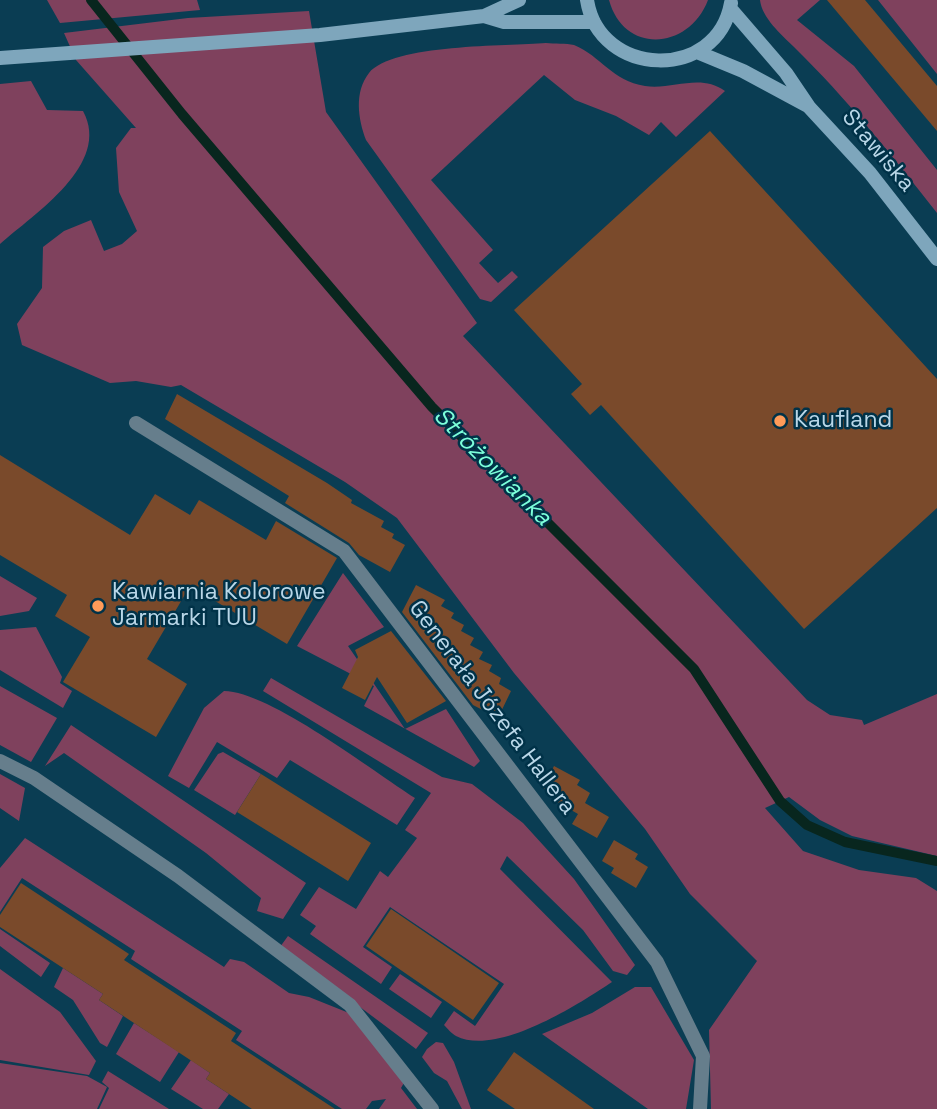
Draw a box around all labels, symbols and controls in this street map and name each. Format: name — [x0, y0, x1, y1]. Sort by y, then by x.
street label: Stawiska — [836, 104, 920, 198]
water label: Stróżowianka — [427, 402, 557, 532]
place label: Kaufland — [794, 407, 892, 435]
marker: Kaufland — [772, 413, 788, 429]
place label: Kawiarnia Kolorowe Jarmarki TUU — [112, 579, 326, 633]
street label: Generała Józefa Hallera — [402, 596, 582, 820]
marker: Kawiarnia Kolorowe Jarmarki TUU — [90, 598, 106, 614]

